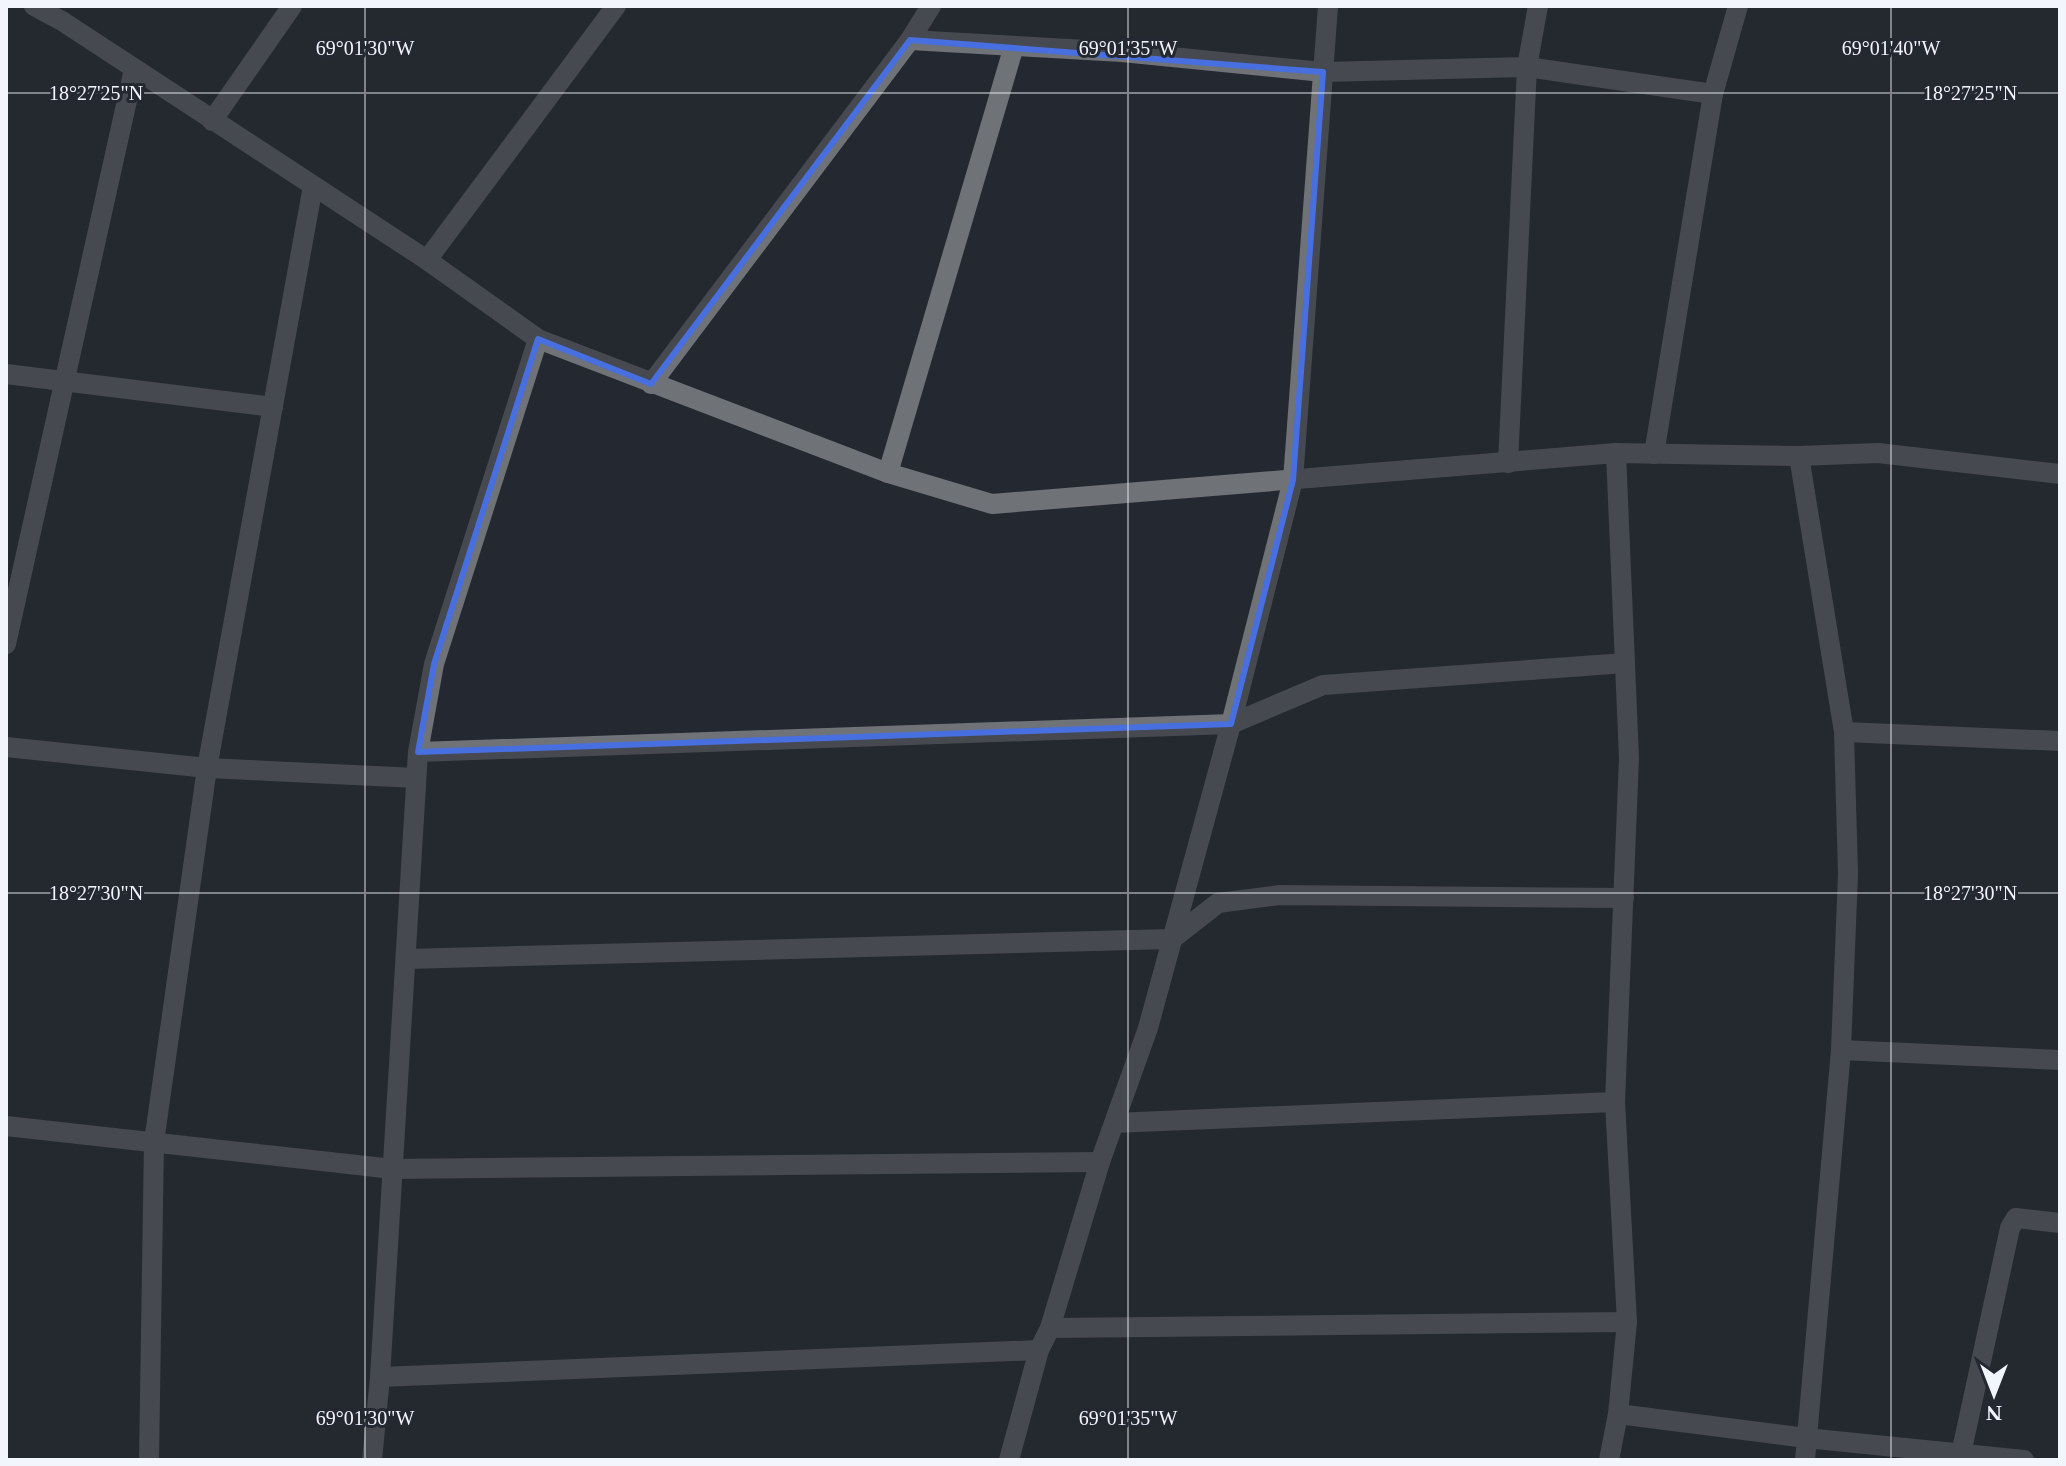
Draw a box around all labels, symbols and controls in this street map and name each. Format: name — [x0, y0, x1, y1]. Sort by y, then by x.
text: 69°01'30"W — [316, 37, 414, 59]
text: 69°01'35"W — [1079, 37, 1177, 59]
text: 69°01'40"W — [1842, 37, 1940, 59]
text: 18°27'25"N — [49, 82, 143, 104]
text: 18°27'25"N — [1923, 82, 2017, 104]
text: 18°27'30"N — [49, 882, 143, 904]
text: 18°27'30"N — [1923, 882, 2017, 904]
north arrow — [1954, 1354, 2034, 1434]
text: N — [1986, 1401, 2002, 1426]
text: 69°01'30"W — [316, 1407, 414, 1429]
text: 69°01'35"W — [1079, 1407, 1177, 1429]

